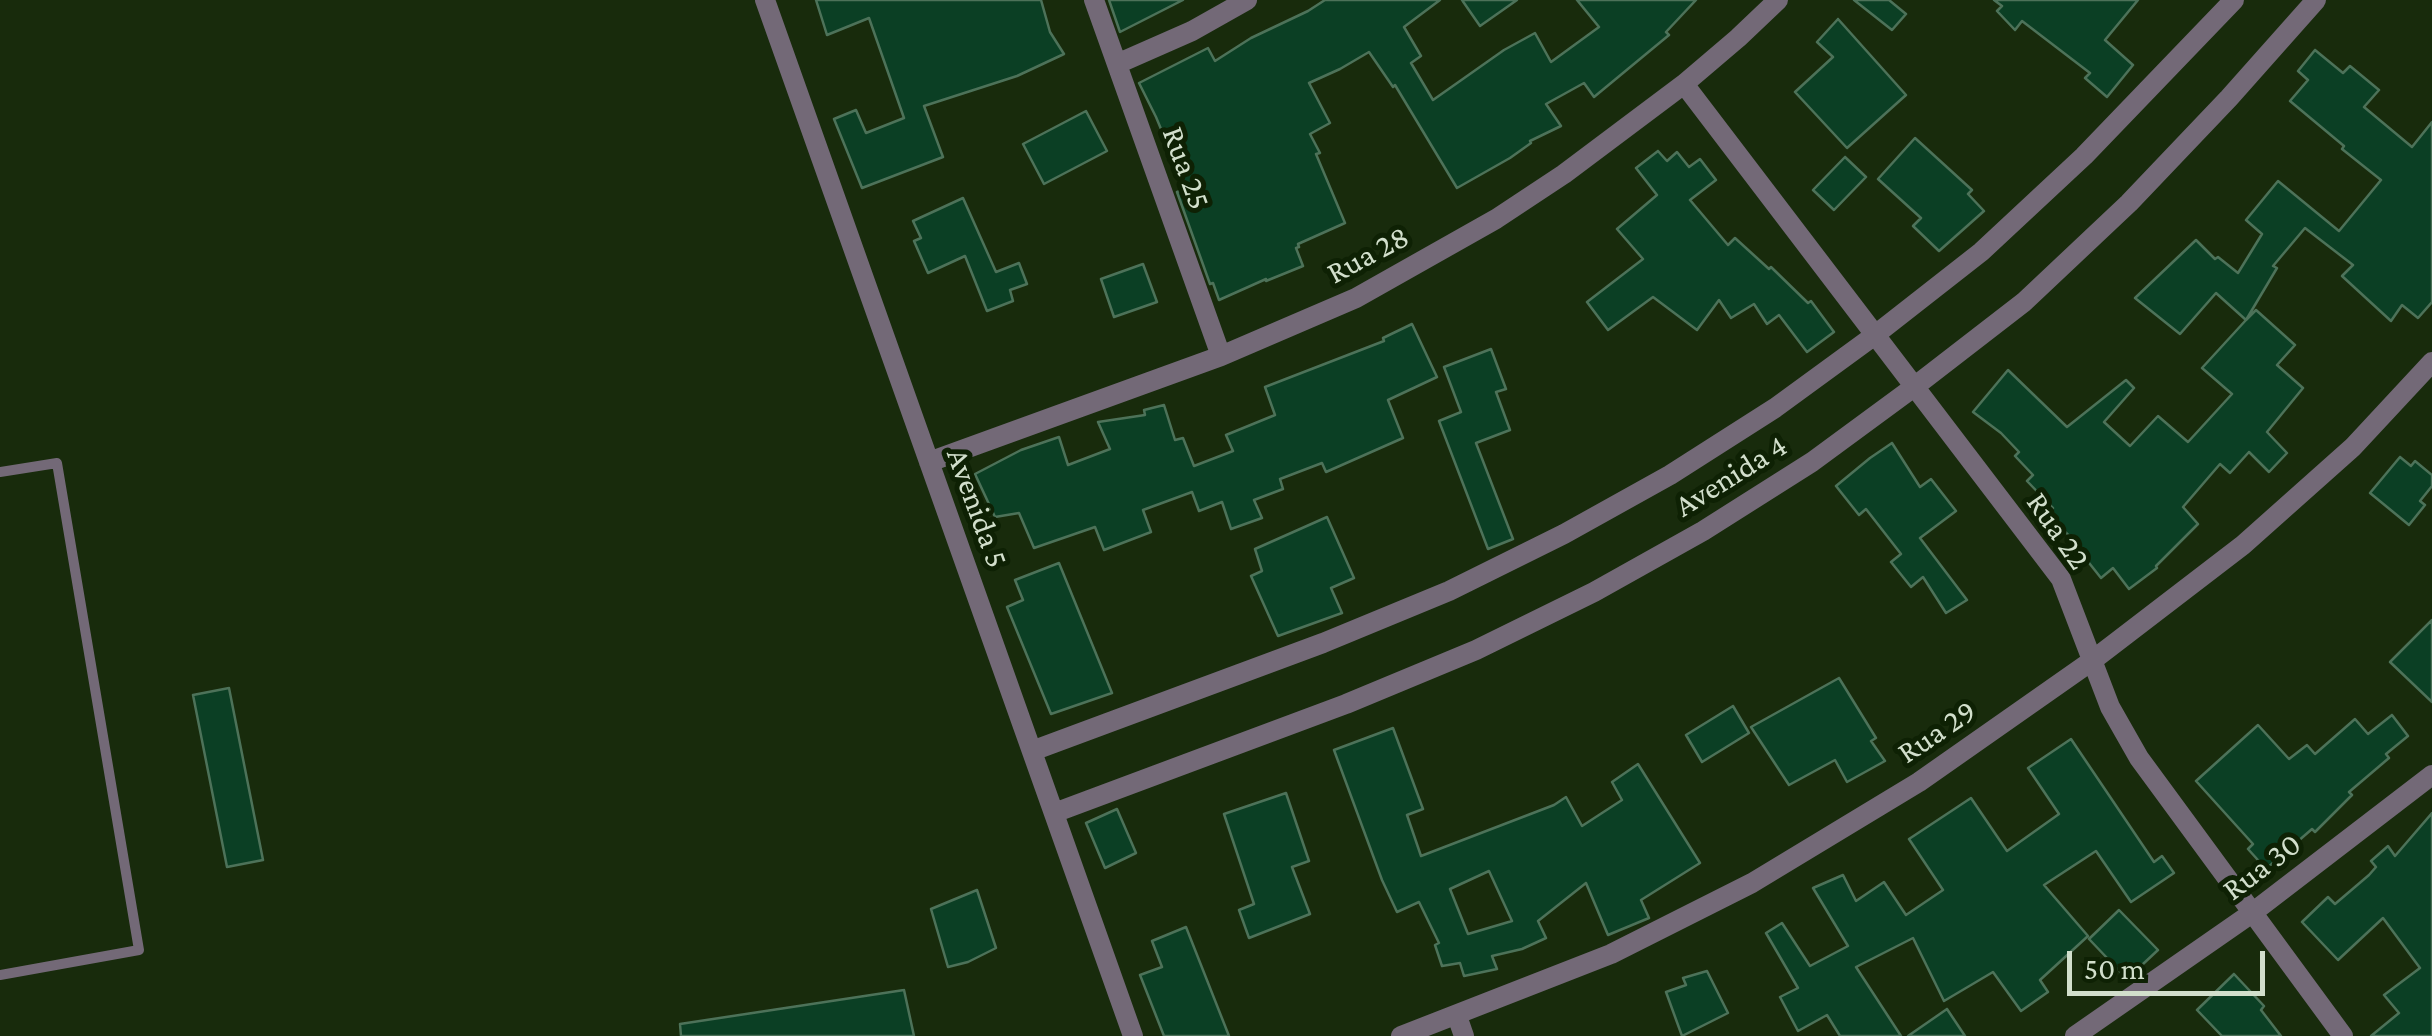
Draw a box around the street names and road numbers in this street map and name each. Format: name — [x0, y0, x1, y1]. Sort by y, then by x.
street label: Rua 25 — [1153, 121, 1219, 215]
street label: Rua 28 — [1320, 217, 1416, 293]
street label: Avenida 4 — [1668, 426, 1794, 526]
street label: Avenida 5 — [938, 443, 1016, 573]
street label: Rua 22 — [2018, 485, 2098, 577]
street label: Rua 29 — [1890, 692, 1984, 772]
street label: Rua 30 — [2215, 825, 2309, 909]

